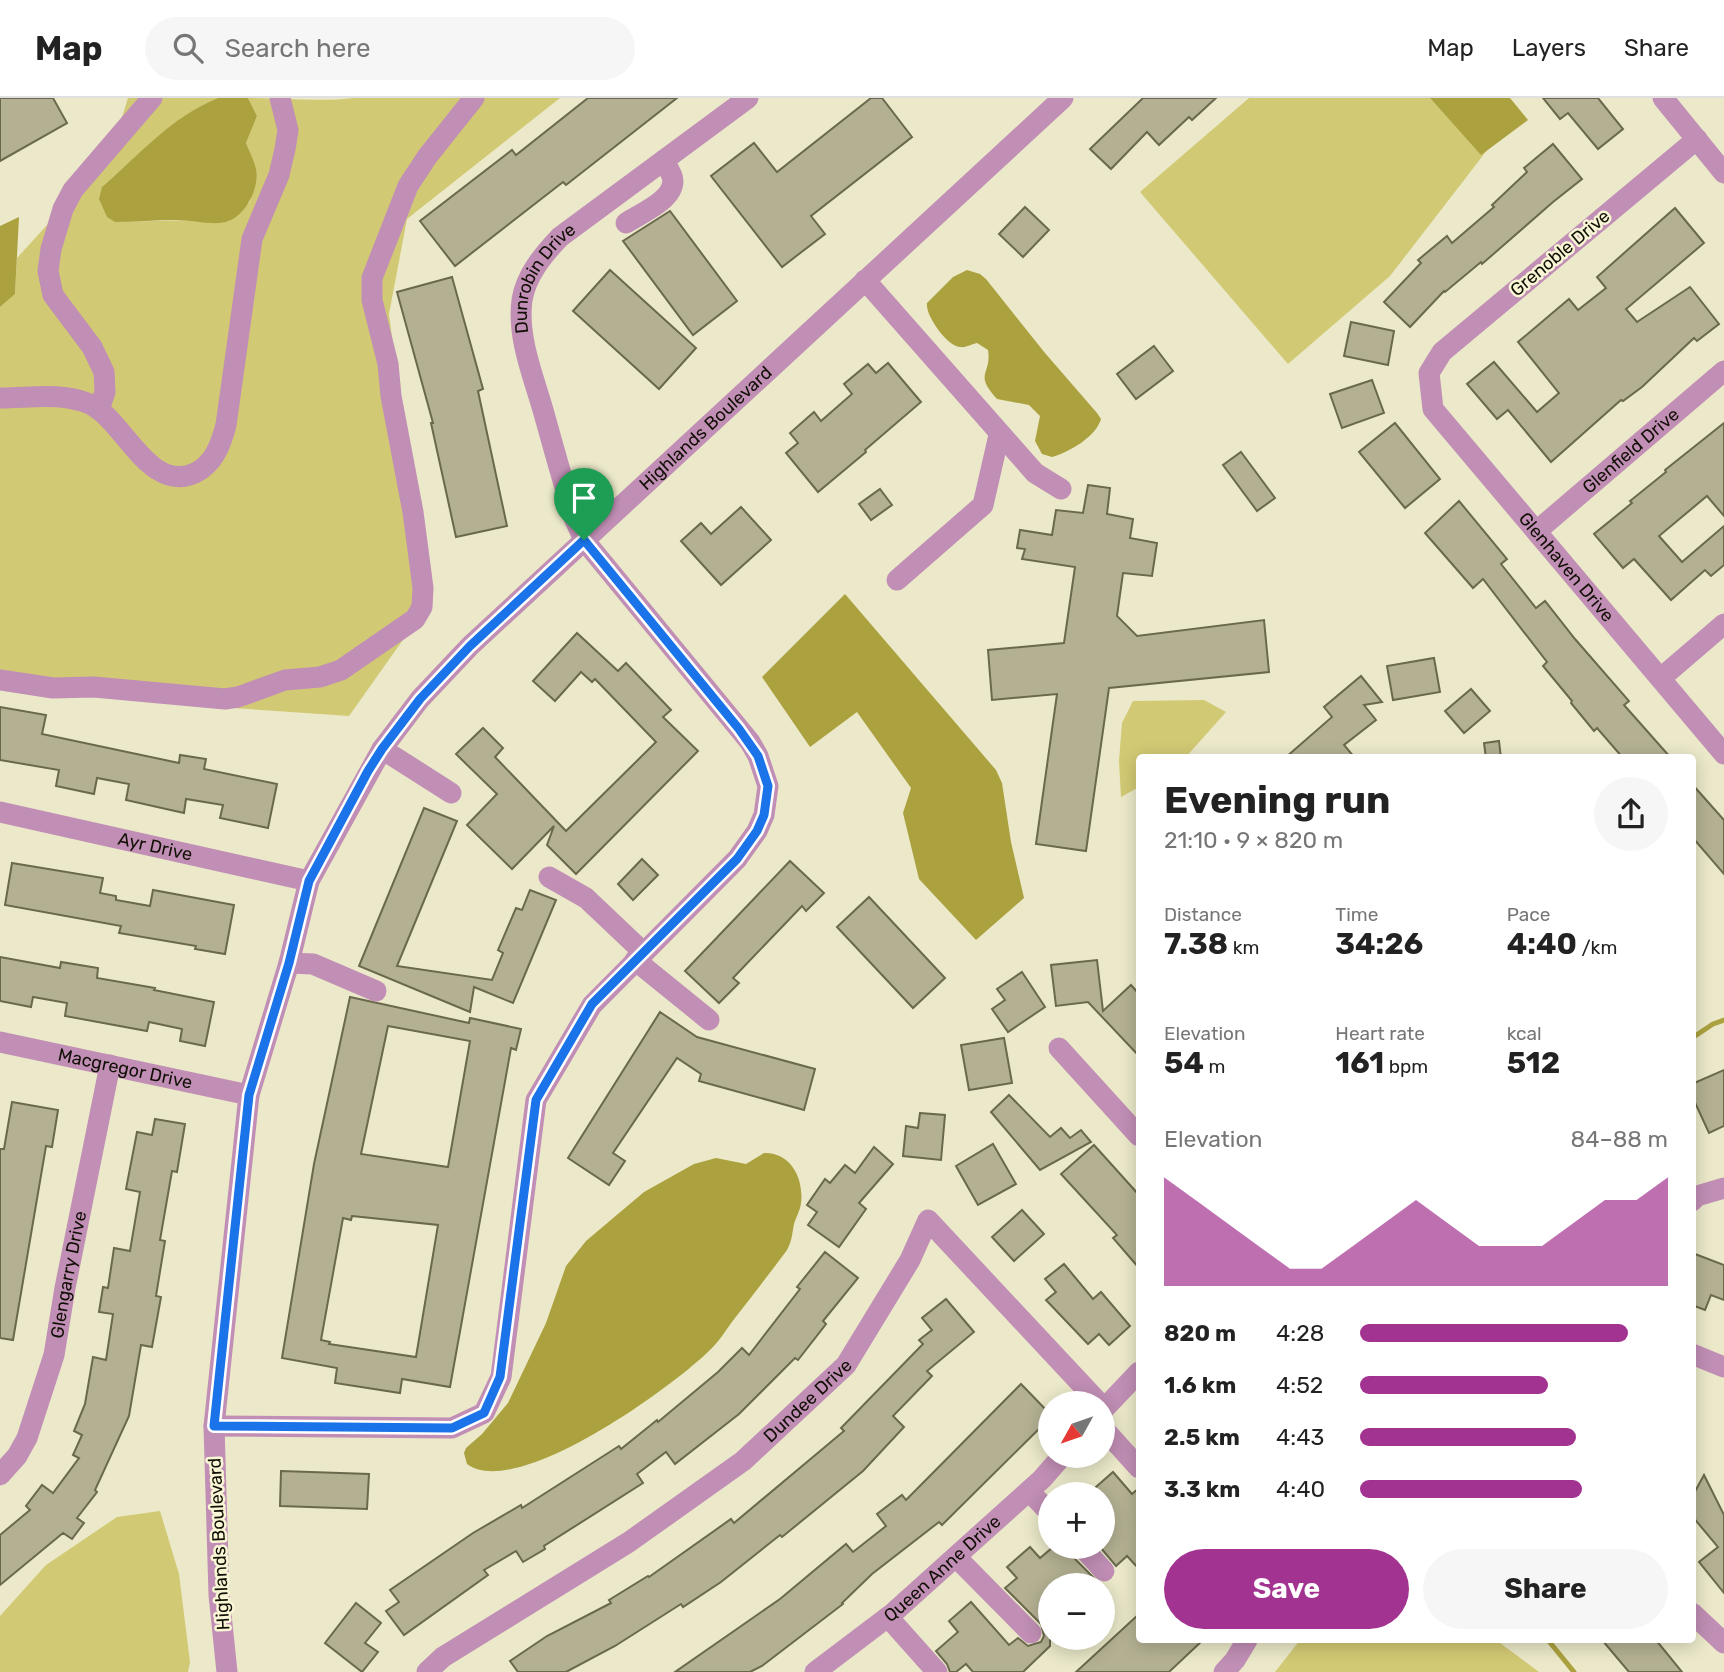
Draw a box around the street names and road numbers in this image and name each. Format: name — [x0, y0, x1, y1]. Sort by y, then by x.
street label: Grenoble Drive — [1506, 205, 1614, 301]
street label: Dunrobin Drive — [510, 218, 580, 335]
street label: Highlands Boulevard — [635, 362, 777, 495]
street label: Glenfield Drive — [1578, 403, 1684, 498]
street label: Glenhaven Drive — [1514, 508, 1619, 626]
street label: Ayr Drive — [116, 828, 194, 866]
street label: Macgregor Drive — [56, 1044, 194, 1094]
street label: Glengarry Drive — [46, 1209, 91, 1340]
street label: Dundee Drive — [759, 1354, 857, 1447]
street label: Highlands Boulevard — [203, 1457, 235, 1631]
street label: Queen Anne Drive — [879, 1510, 1005, 1627]

